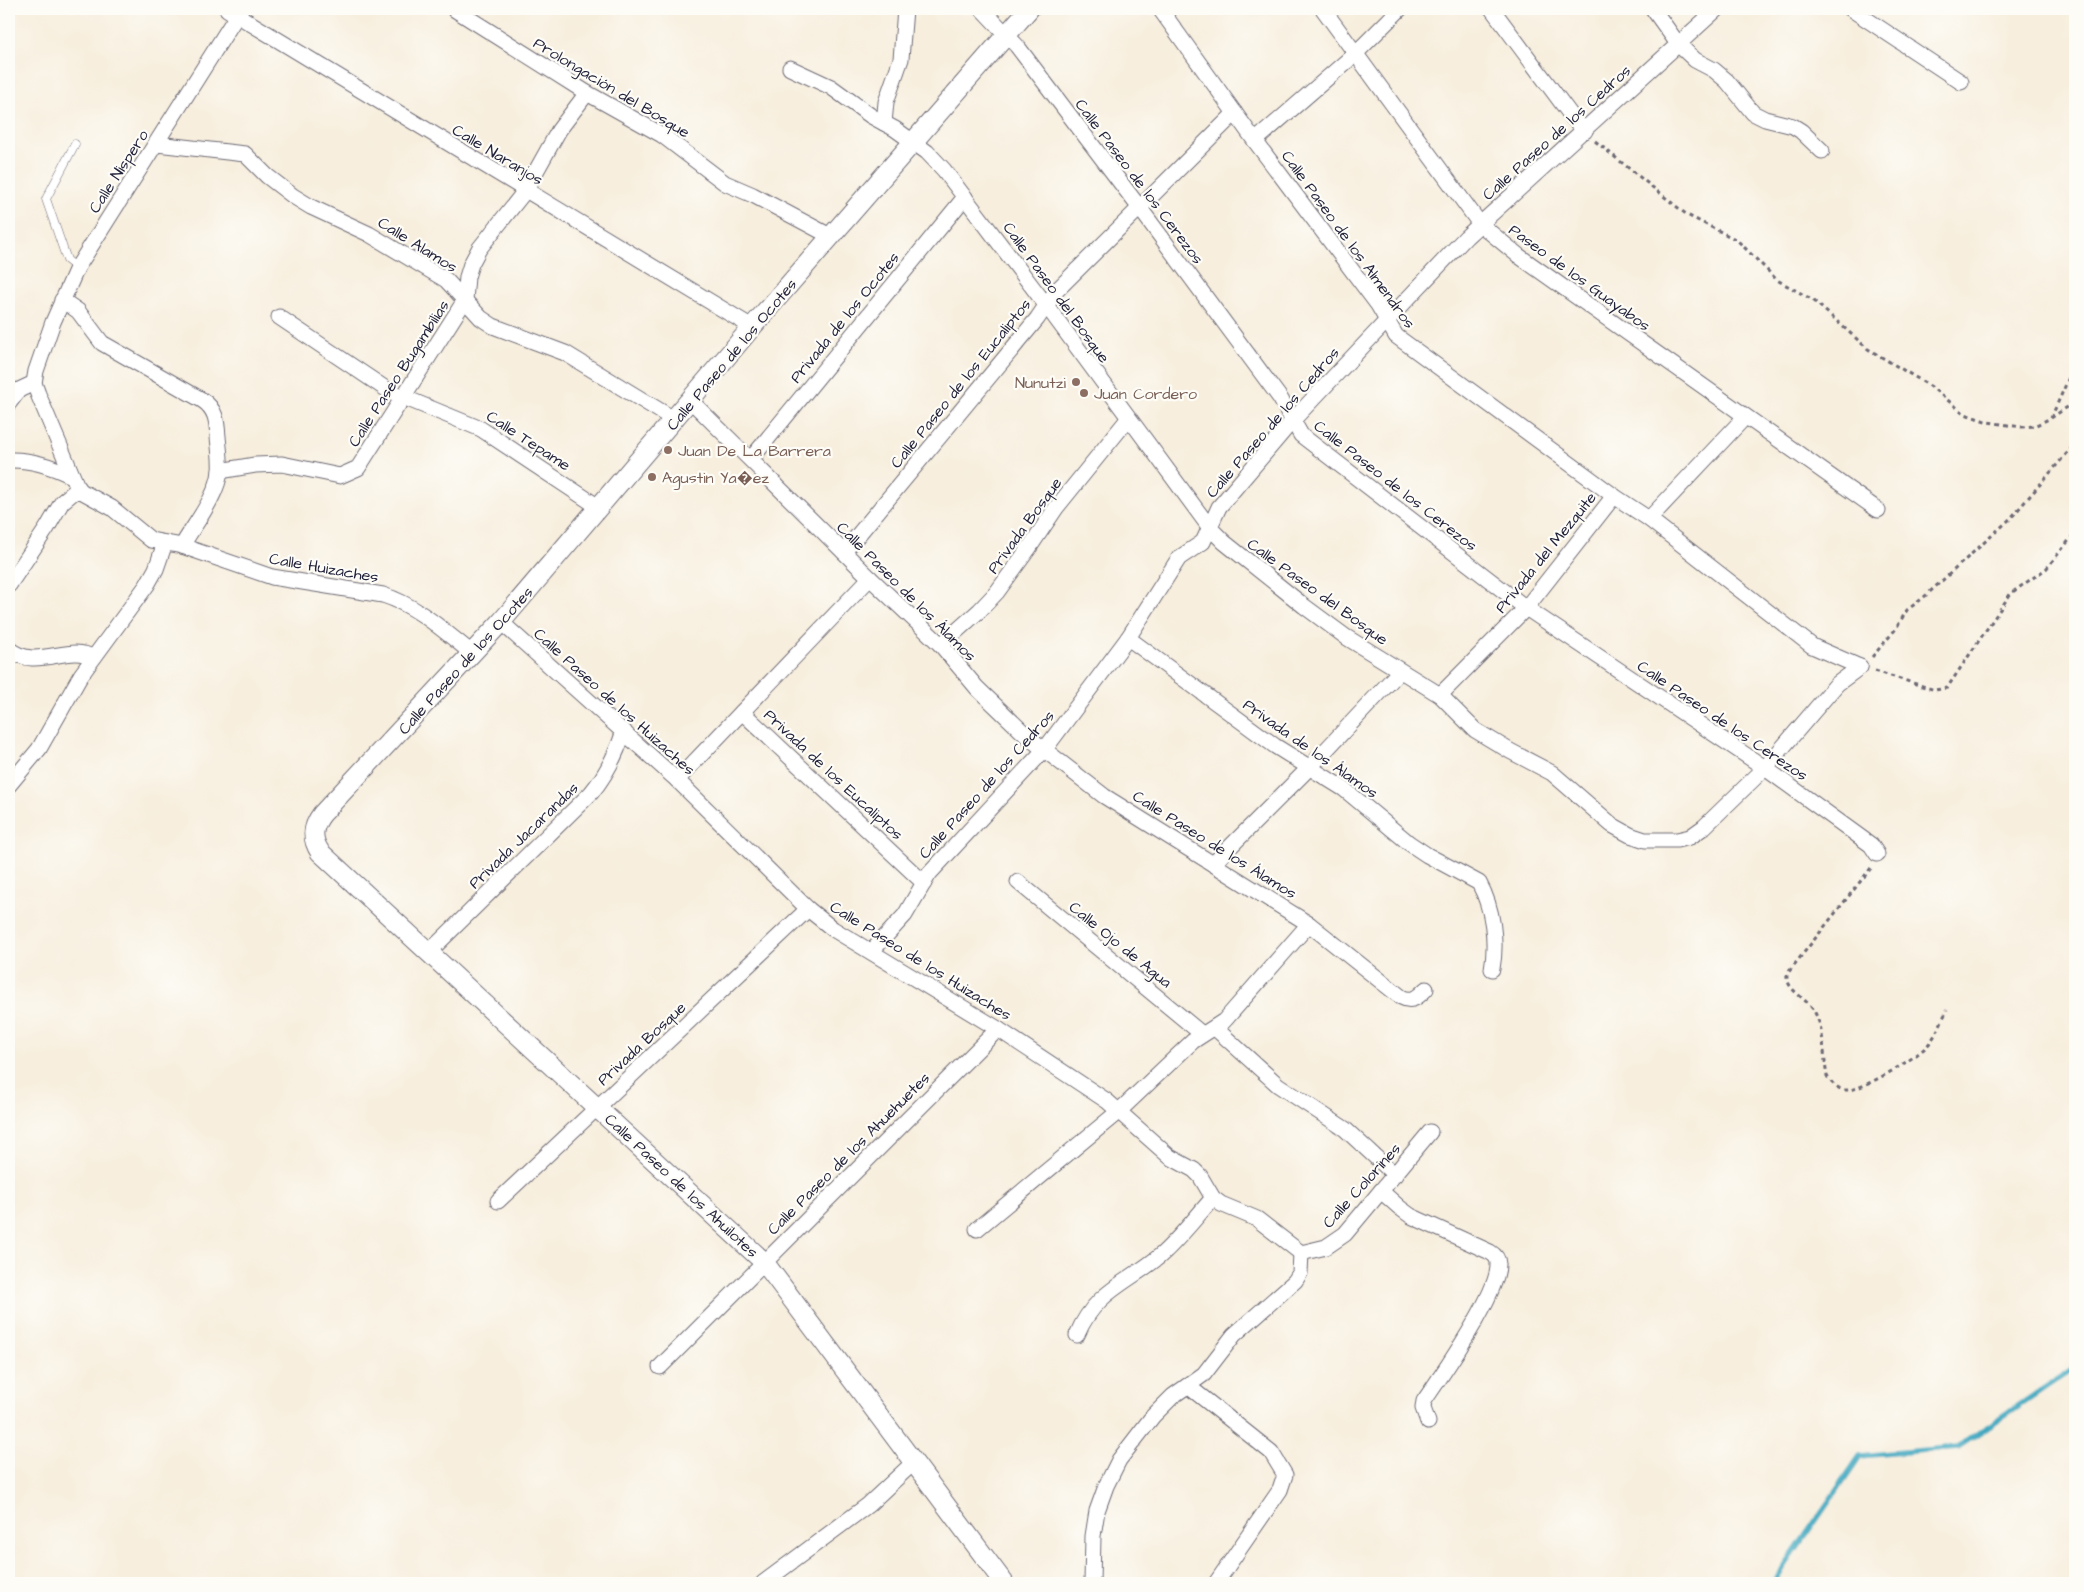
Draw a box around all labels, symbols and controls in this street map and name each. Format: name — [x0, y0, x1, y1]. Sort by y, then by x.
street label: Prolongación del Bosque — [529, 32, 694, 144]
street label: Calle Paseo de los Cedros — [1477, 60, 1636, 206]
street label: Calle Paseo de los Cerezos — [1070, 94, 1209, 269]
street label: Calle Naranjos — [448, 119, 547, 191]
street label: Calle Nispero — [84, 126, 154, 218]
street label: Calle Paseo de los Almendros — [1276, 146, 1420, 333]
street label: Calle Alamos — [373, 212, 461, 278]
street label: Calle Paseo del Bosque — [998, 218, 1115, 368]
street label: Paseo de los Guayabos — [1504, 219, 1655, 337]
street label: Privada de los Ocotes — [785, 247, 905, 388]
street label: Calle Paseo de los Ocotes — [662, 274, 802, 435]
street label: Calle Paseo de los Eucaliptos — [885, 294, 1036, 473]
street label: Calle Paseo Bugambilias — [343, 296, 455, 452]
street label: Calle Paseo de los Cedros — [1201, 343, 1344, 503]
place label: Nunutzi — [1015, 372, 1067, 394]
marker: Nunutzi — [1070, 376, 1082, 388]
place label: Juan Cordero — [1094, 383, 1197, 405]
marker: Juan Cordero — [1078, 387, 1090, 399]
street label: Calle Tepame — [482, 405, 575, 476]
street label: Calle Paseo de los Cerezos — [1309, 415, 1482, 557]
place label: Juan De La Barrera — [678, 440, 831, 462]
marker: Juan De La Barrera — [662, 444, 674, 456]
place label: Agustin Ya�ez — [662, 467, 769, 490]
marker: Agustin Ya�ez — [646, 471, 658, 483]
street label: Privada Bosque — [982, 473, 1067, 578]
street label: Privada del Mezquite — [1490, 487, 1602, 618]
street label: Calle Paseo de los Álamos — [831, 517, 981, 667]
street label: Calle Paseo del Bosque — [1243, 533, 1393, 651]
street label: Calle Huizaches — [267, 548, 380, 588]
street label: Calle Paseo de los Ocotes — [393, 582, 538, 739]
street label: Calle Paseo de los Huizaches — [529, 623, 700, 780]
street label: Calle Paseo de los Cerezos — [1633, 655, 1812, 786]
street label: Privada de los Álamos — [1238, 694, 1382, 804]
street label: Privada de los Eucaliptos — [759, 704, 908, 845]
street label: Calle Paseo de los Cedros — [914, 705, 1060, 864]
street label: Privada Jacarandas — [464, 777, 583, 894]
street label: Calle Paseo de los Álamos — [1128, 785, 1301, 904]
street label: Calle Paseo de los Huizaches — [825, 896, 1015, 1026]
street label: Calle Ojo de Agua — [1064, 896, 1176, 994]
street label: Privada Bosque — [592, 997, 691, 1091]
street label: Calle Paseo de los Ahuehuetes — [762, 1067, 935, 1240]
street label: Calle Paseo de los Ahuilotes — [600, 1109, 763, 1263]
street label: Calle Colorines — [1318, 1138, 1406, 1233]

